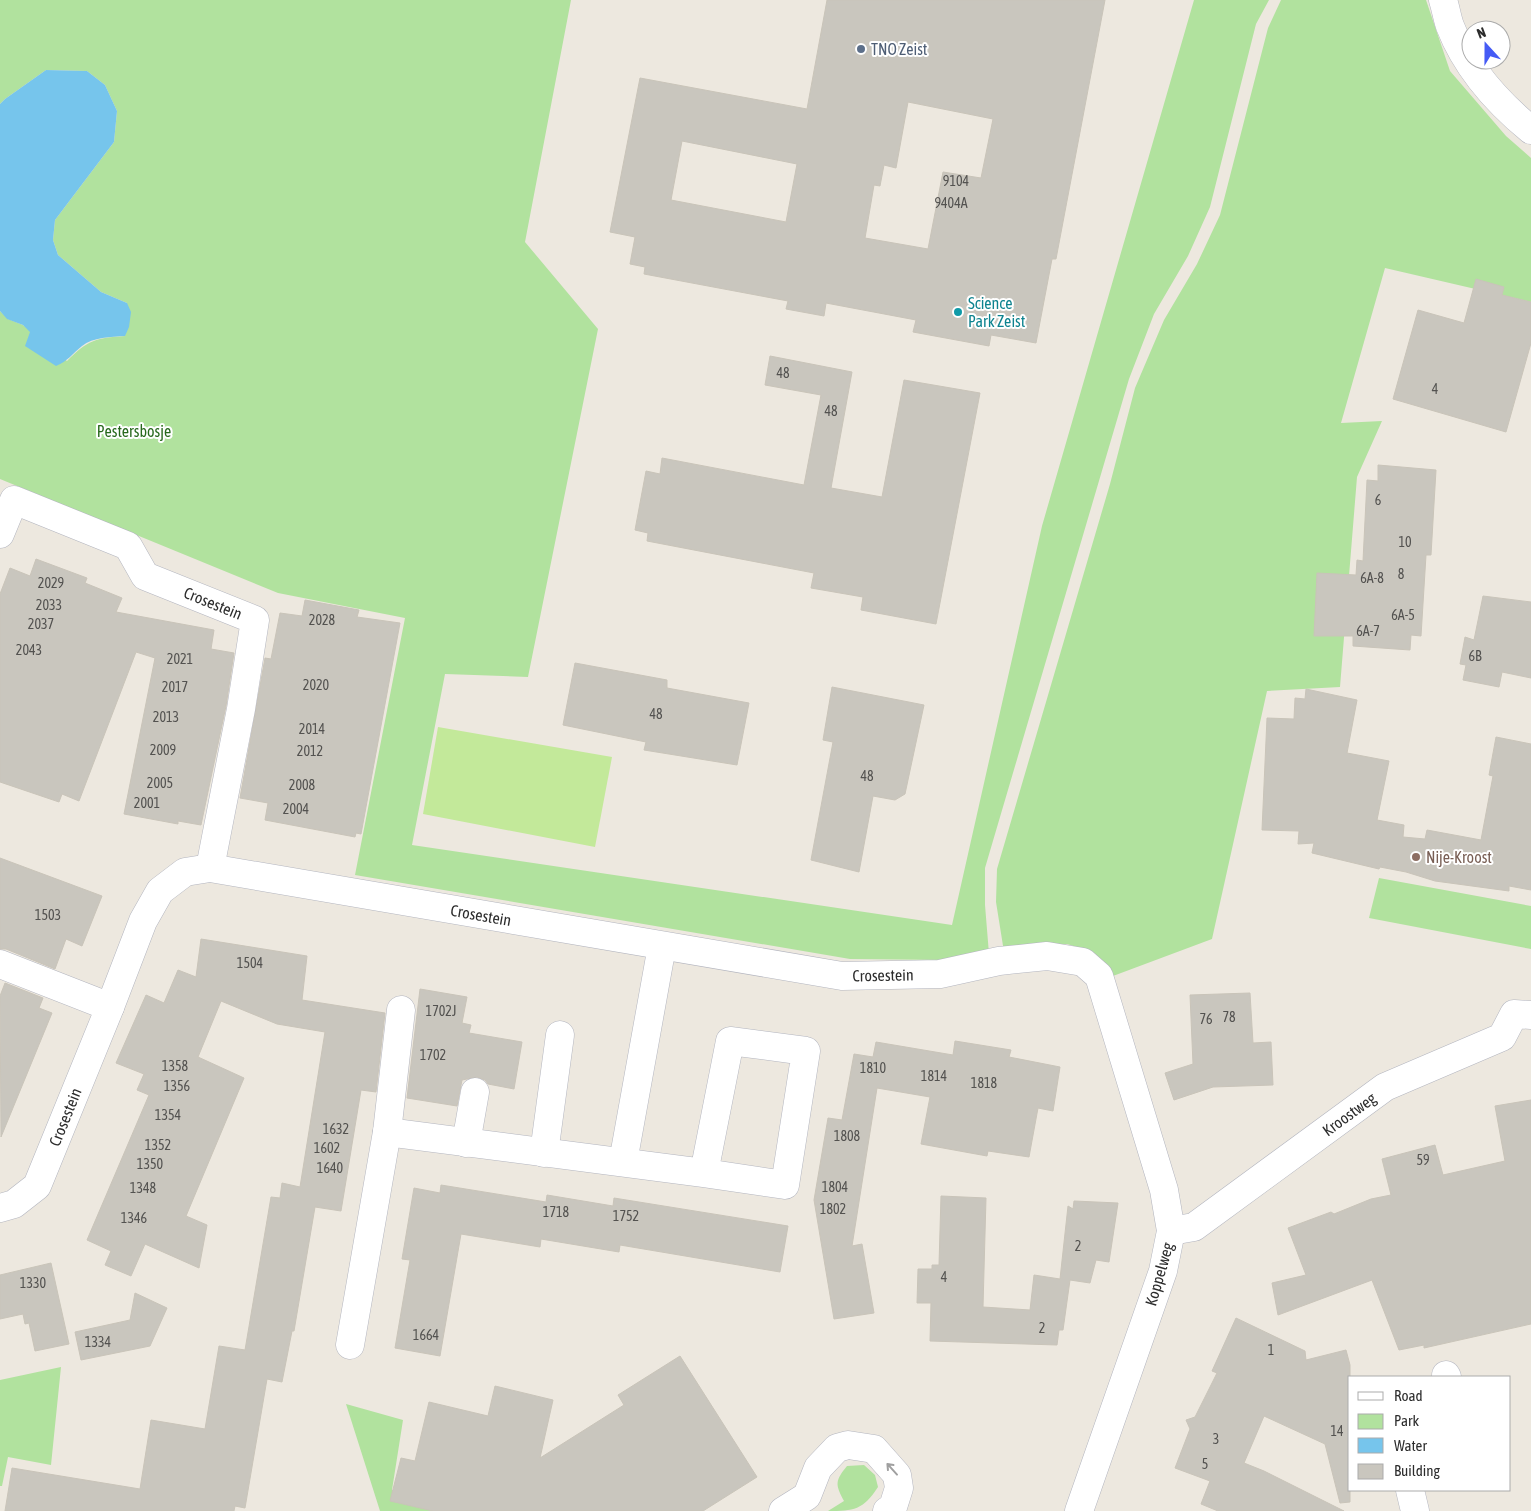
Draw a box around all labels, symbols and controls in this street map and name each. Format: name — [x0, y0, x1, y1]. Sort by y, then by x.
north arrow — [1461, 20, 1511, 70]
text: N — [1475, 24, 1488, 42]
place label: TNO Zeist — [871, 40, 928, 58]
marker: TNO Zeist — [855, 43, 867, 55]
house number: 9104 — [943, 173, 970, 189]
house number: 9404A — [934, 195, 968, 211]
place label: Science Park Zeist — [968, 294, 1026, 330]
marker: Science Park Zeist — [952, 306, 964, 318]
house number: 48 — [776, 365, 790, 381]
house number: 4 — [1432, 381, 1439, 397]
house number: 48 — [824, 403, 838, 419]
park label: Pestersbosje — [97, 422, 171, 441]
house number: 6 — [1375, 492, 1382, 508]
house number: 10 — [1398, 534, 1412, 550]
house number: 8 — [1398, 566, 1405, 582]
house number: 6A-8 — [1360, 570, 1384, 586]
house number: 2029 — [38, 575, 64, 591]
street label: Crosestein — [181, 583, 245, 623]
house number: 2033 — [36, 597, 62, 613]
house number: 6A-5 — [1391, 607, 1415, 623]
house number: 2028 — [309, 612, 336, 628]
house number: 2037 — [28, 616, 54, 632]
house number: 6A-7 — [1356, 623, 1380, 639]
house number: 2043 — [16, 642, 42, 658]
house number: 6B — [1468, 648, 1482, 664]
house number: 2021 — [167, 651, 193, 667]
house number: 2020 — [303, 677, 330, 693]
house number: 2017 — [162, 679, 188, 695]
house number: 48 — [649, 706, 663, 722]
house number: 2013 — [153, 709, 179, 725]
house number: 2014 — [299, 721, 326, 737]
house number: 2009 — [150, 742, 176, 758]
house number: 2012 — [297, 743, 323, 759]
house number: 48 — [860, 768, 874, 784]
house number: 2005 — [147, 775, 173, 791]
house number: 2008 — [289, 777, 316, 793]
house number: 2001 — [134, 795, 160, 811]
house number: 2004 — [283, 801, 310, 817]
place label: Nije-Kroost — [1426, 848, 1492, 867]
marker: Nije-Kroost — [1410, 851, 1422, 863]
street label: Crosestein — [449, 901, 513, 929]
house number: 1503 — [35, 907, 61, 923]
house number: 1504 — [237, 955, 264, 971]
street label: Crosestein — [852, 965, 914, 985]
house number: 1702J — [426, 1003, 456, 1019]
house number: 78 — [1222, 1009, 1236, 1025]
house number: 76 — [1199, 1011, 1213, 1027]
house number: 1702 — [420, 1047, 446, 1063]
house number: 1358 — [162, 1058, 189, 1074]
house number: 1810 — [860, 1060, 887, 1076]
house number: 1814 — [921, 1068, 948, 1084]
house number: 1818 — [971, 1075, 998, 1091]
house number: 1356 — [164, 1078, 191, 1094]
street label: Crosestein — [45, 1085, 85, 1149]
street label: Kroostweg — [1319, 1089, 1380, 1140]
house number: 1354 — [155, 1107, 182, 1123]
house number: 1632 — [323, 1121, 349, 1137]
house number: 1808 — [834, 1128, 861, 1144]
house number: 1352 — [145, 1137, 171, 1153]
house number: 1602 — [314, 1140, 340, 1156]
house number: 59 — [1416, 1152, 1430, 1168]
house number: 1350 — [137, 1156, 164, 1172]
house number: 1640 — [317, 1160, 344, 1176]
house number: 1804 — [822, 1179, 849, 1195]
house number: 1348 — [130, 1180, 157, 1196]
house number: 1802 — [820, 1201, 846, 1217]
house number: 1718 — [543, 1204, 570, 1220]
house number: 1752 — [613, 1208, 639, 1224]
house number: 1346 — [121, 1210, 148, 1226]
house number: 2 — [1075, 1238, 1081, 1254]
street label: Koppelweg — [1141, 1240, 1178, 1308]
house number: 4 — [941, 1269, 948, 1285]
house number: 1330 — [20, 1275, 47, 1291]
house number: 2 — [1039, 1320, 1045, 1336]
house number: 1664 — [413, 1327, 440, 1343]
house number: 1334 — [85, 1334, 112, 1350]
house number: 1 — [1268, 1342, 1274, 1358]
legend — [1348, 1376, 1511, 1491]
text: Road — [1394, 1387, 1423, 1404]
text: Park — [1394, 1412, 1419, 1429]
house number: 14 — [1330, 1423, 1344, 1439]
house number: 3 — [1213, 1431, 1219, 1447]
text: Water — [1394, 1437, 1427, 1454]
house number: 5 — [1202, 1456, 1208, 1472]
one-way arrow — [886, 1462, 897, 1475]
text: Building — [1394, 1462, 1440, 1479]

